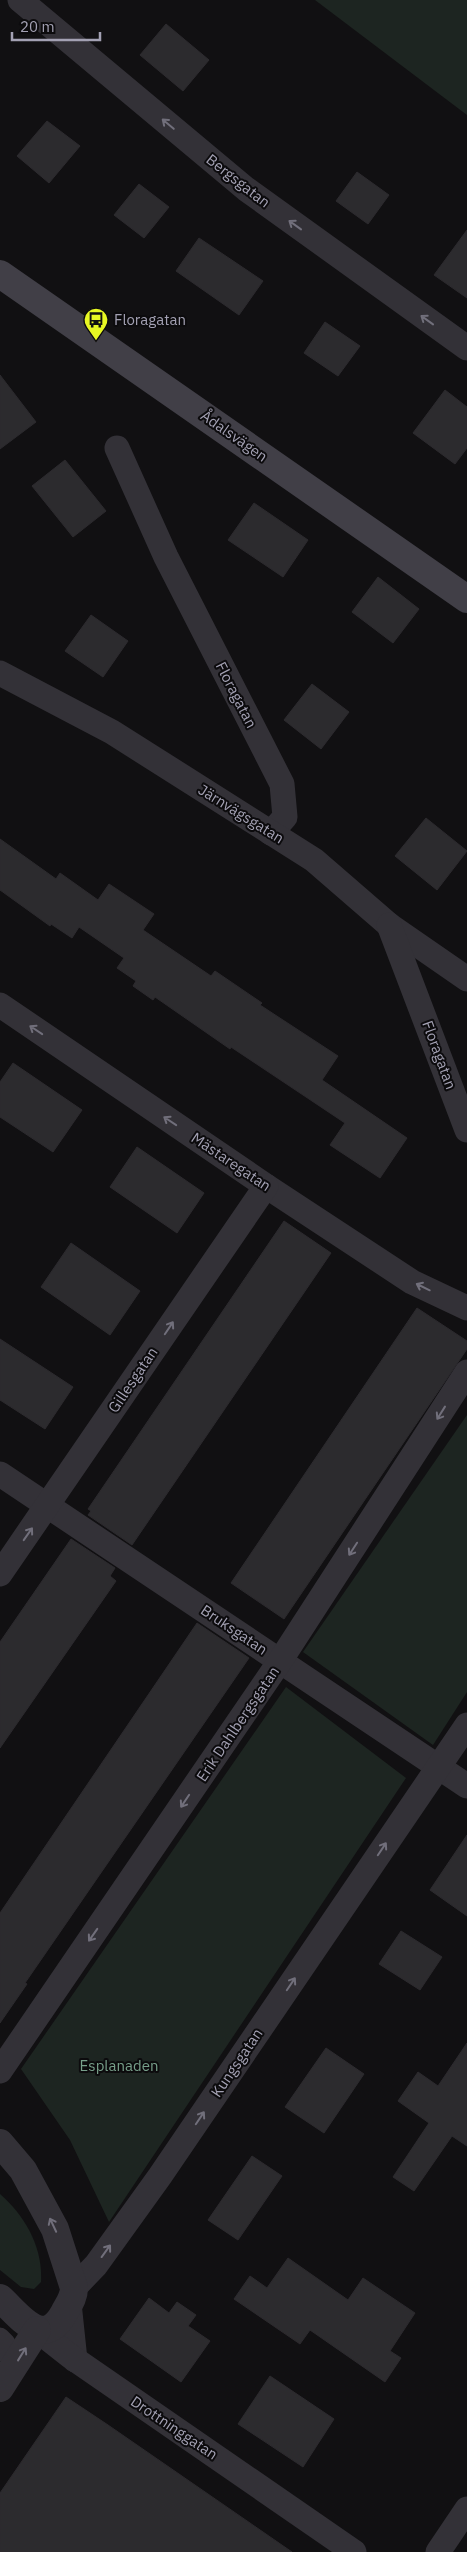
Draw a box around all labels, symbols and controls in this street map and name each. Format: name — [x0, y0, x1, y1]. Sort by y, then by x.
scale bar — [12, 10, 100, 42]
text: 20 m — [20, 17, 55, 36]
one-way arrow — [162, 119, 175, 130]
street label: Bergsgatan — [203, 150, 274, 211]
one-way arrow — [289, 220, 303, 230]
bus stop icon: Floragatan — [83, 307, 109, 341]
place label: Floragatan — [114, 310, 186, 329]
one-way arrow — [421, 315, 435, 325]
street label: Ådalsvägen — [197, 406, 271, 466]
street label: Floragatan — [212, 658, 261, 731]
street label: Järnvägsgatan — [195, 780, 288, 847]
street label: Floragatan — [418, 1018, 461, 1092]
one-way arrow — [29, 1025, 43, 1035]
one-way arrow — [164, 1116, 178, 1126]
street label: Mästaregatan — [188, 1128, 275, 1195]
one-way arrow — [416, 1282, 431, 1291]
one-way arrow — [164, 1321, 174, 1335]
street label: Gillesgatan — [104, 1343, 162, 1416]
one-way arrow — [436, 1405, 446, 1419]
one-way arrow — [23, 1527, 33, 1541]
one-way arrow — [348, 1542, 358, 1556]
street label: Bruksgatan — [197, 1600, 271, 1659]
street label: Erik Dahlbergsgatan — [192, 1662, 283, 1785]
one-way arrow — [180, 1794, 190, 1808]
one-way arrow — [377, 1843, 387, 1857]
one-way arrow — [88, 1928, 98, 1942]
one-way arrow — [286, 1977, 296, 1991]
street label: Kungsgatan — [207, 2025, 267, 2101]
park label: Esplanaden — [80, 2056, 158, 2075]
one-way arrow — [195, 2112, 205, 2126]
one-way arrow — [47, 2218, 57, 2233]
one-way arrow — [101, 2244, 111, 2258]
one-way arrow — [17, 2348, 27, 2362]
street label: Drottninggatan — [127, 2392, 221, 2464]

